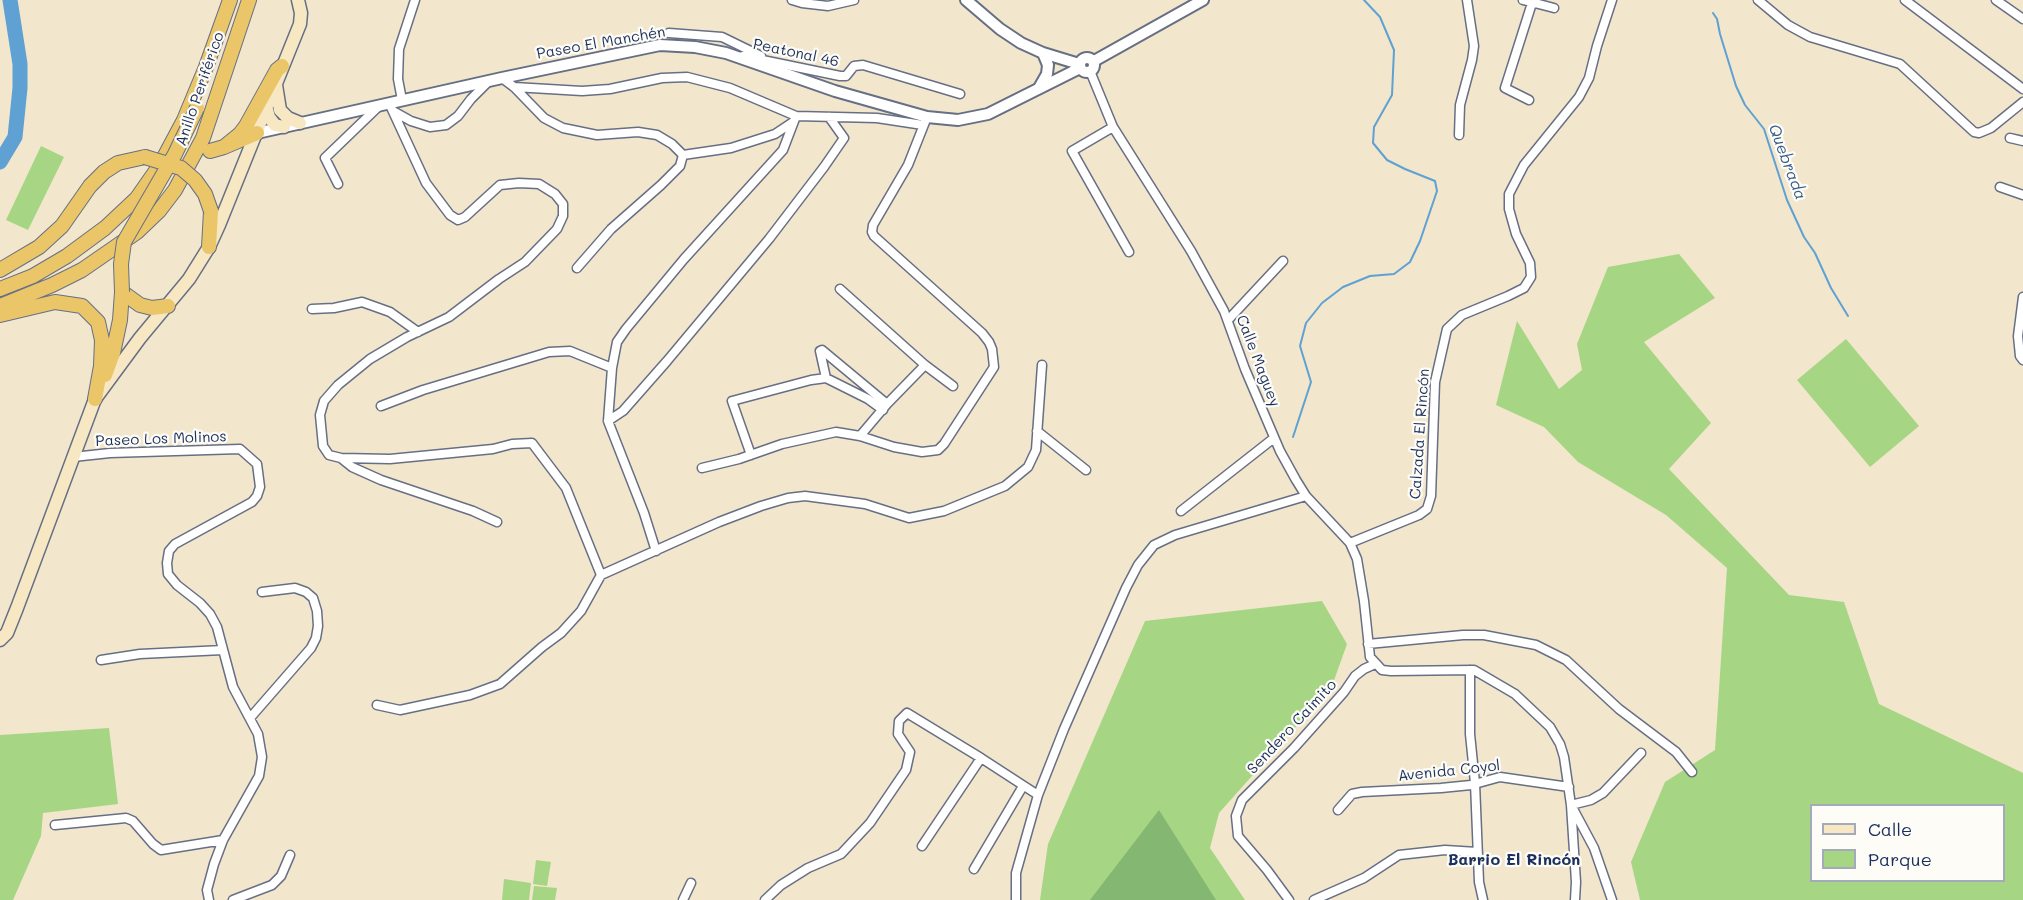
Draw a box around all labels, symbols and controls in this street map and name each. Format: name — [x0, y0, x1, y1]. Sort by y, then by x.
street label: Paseo El Manchén — [535, 23, 667, 63]
street label: Anillo Periférico — [172, 30, 228, 148]
street label: Peatonal 46 — [751, 35, 841, 71]
water label: Quebrada — [1764, 121, 1810, 203]
street label: Calle Maguey — [1232, 313, 1284, 409]
street label: Calzada El Rincón — [1406, 368, 1434, 500]
street label: Paseo Los Molinos — [95, 428, 227, 450]
street label: Sendero Caimito — [1244, 676, 1340, 778]
street label: Avenida Coyol — [1397, 757, 1501, 785]
legend — [1810, 804, 2005, 882]
text: Calle — [1868, 817, 1912, 841]
text: Parque — [1868, 847, 1932, 871]
district label: Barrio El Rincón — [1448, 850, 1580, 870]

